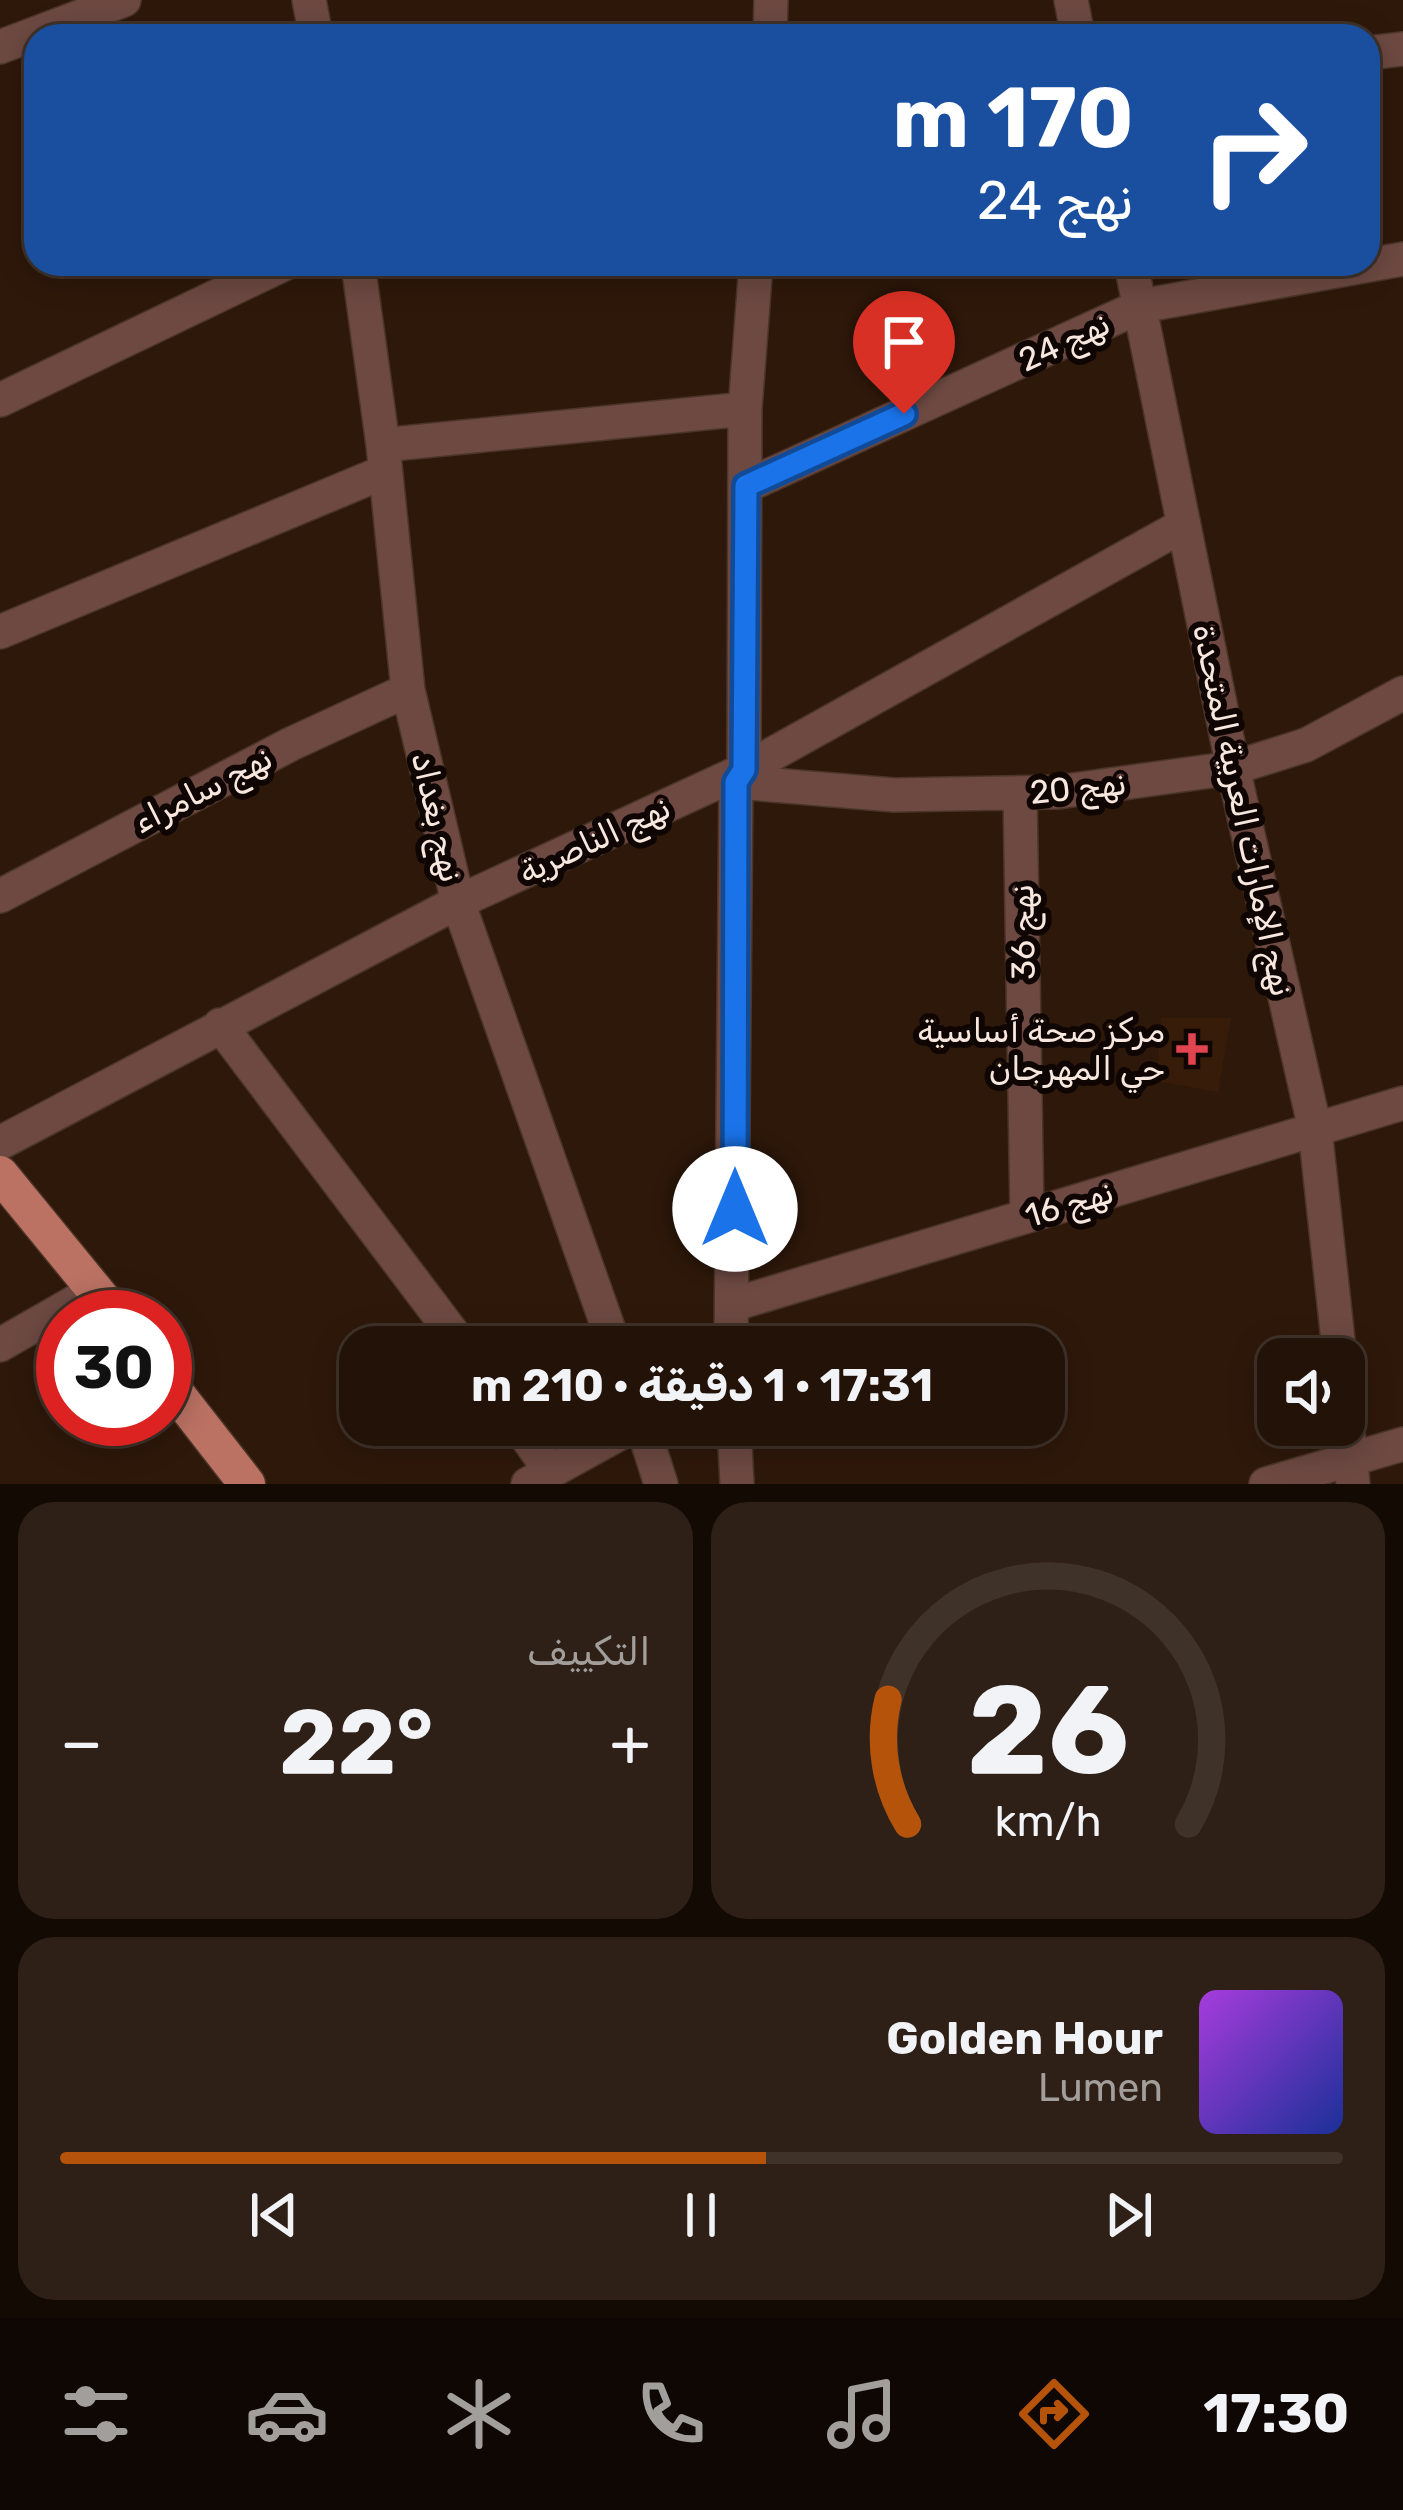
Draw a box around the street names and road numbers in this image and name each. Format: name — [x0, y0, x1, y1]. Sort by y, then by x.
street label: نهج 24 — [1012, 304, 1118, 383]
street label: نهج الإمارات العربية المتحدة — [1181, 620, 1302, 1001]
street label: نهج سامراء — [126, 738, 280, 845]
street label: نهج بغداد — [400, 748, 471, 887]
street label: نهج 20 — [1028, 763, 1128, 816]
street label: نهج الناصرية — [512, 787, 678, 895]
street label: نهج 36 — [1002, 884, 1047, 980]
street label: نهج 16 — [1020, 1172, 1119, 1239]

